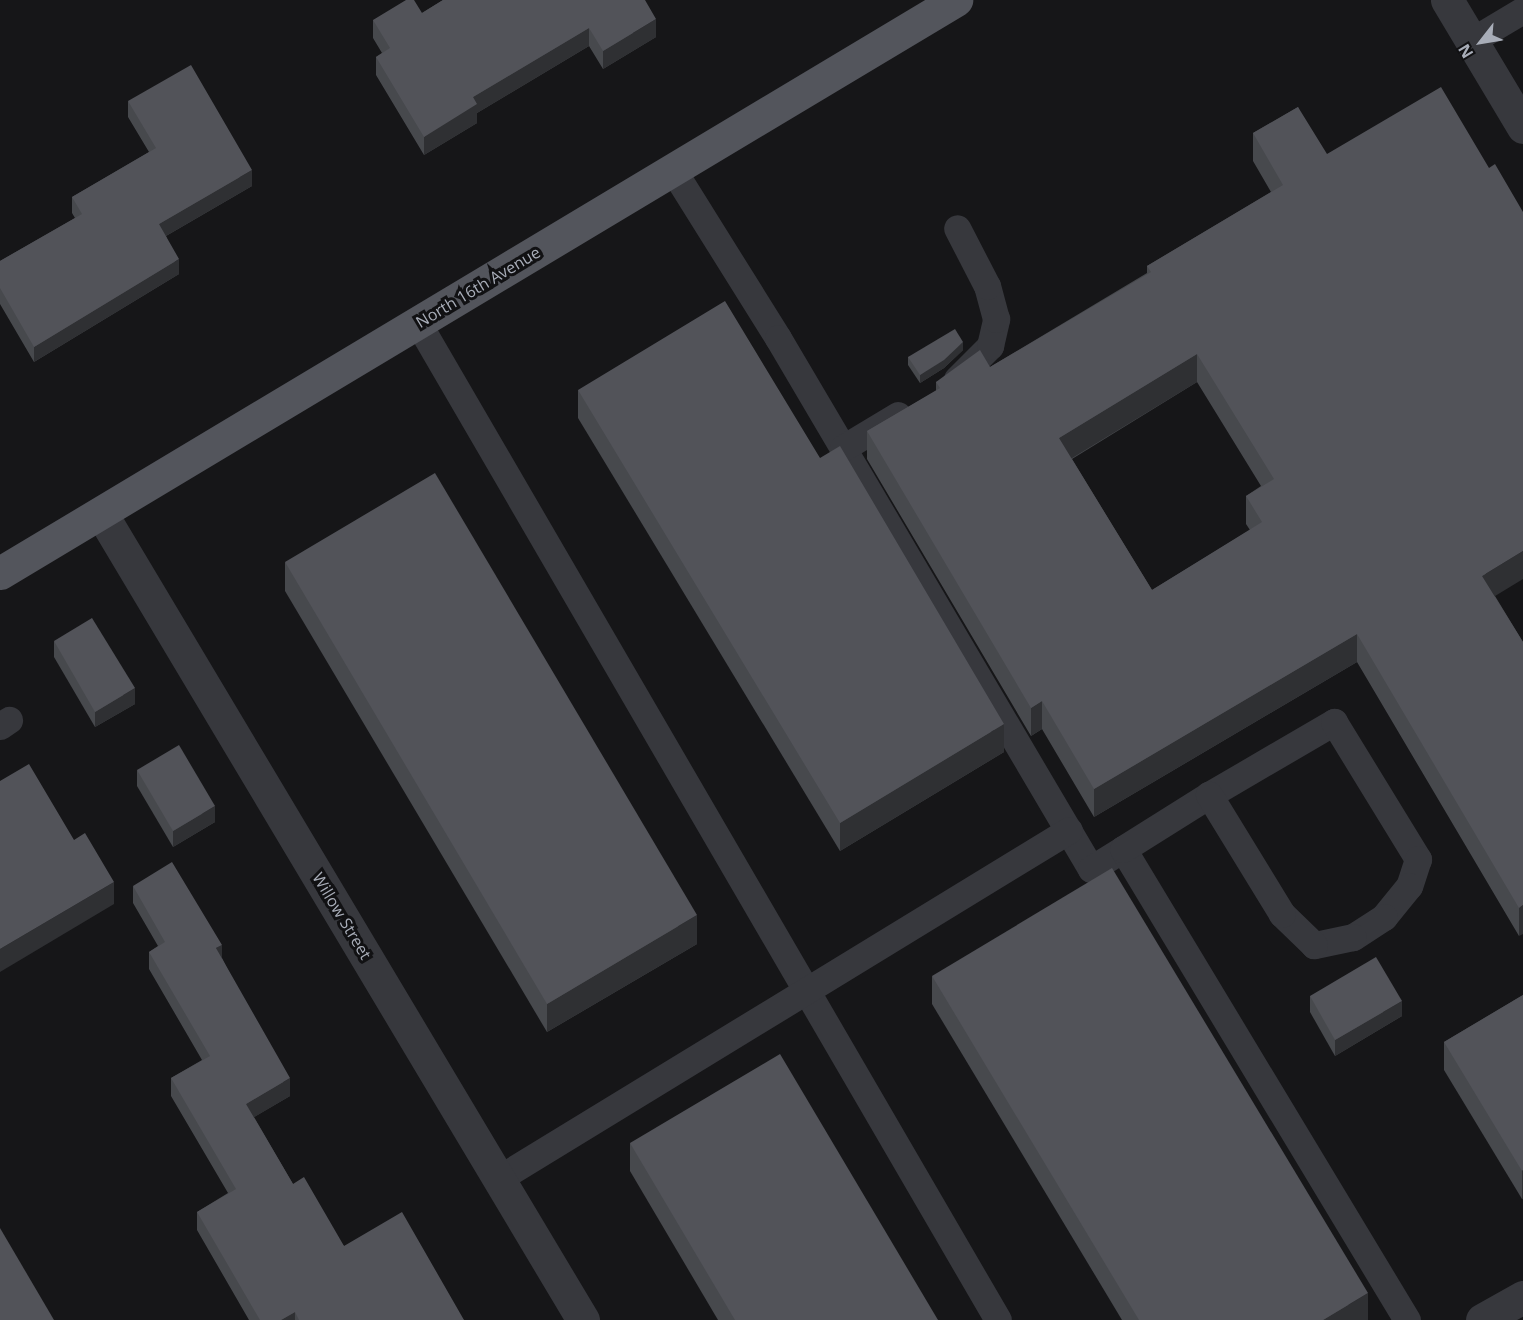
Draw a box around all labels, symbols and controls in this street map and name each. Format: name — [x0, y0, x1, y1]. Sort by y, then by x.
north arrow — [1451, 12, 1511, 72]
text: N — [1453, 40, 1478, 63]
street label: North 16th Avenue — [412, 242, 544, 332]
street label: Willow Street — [309, 869, 375, 963]

